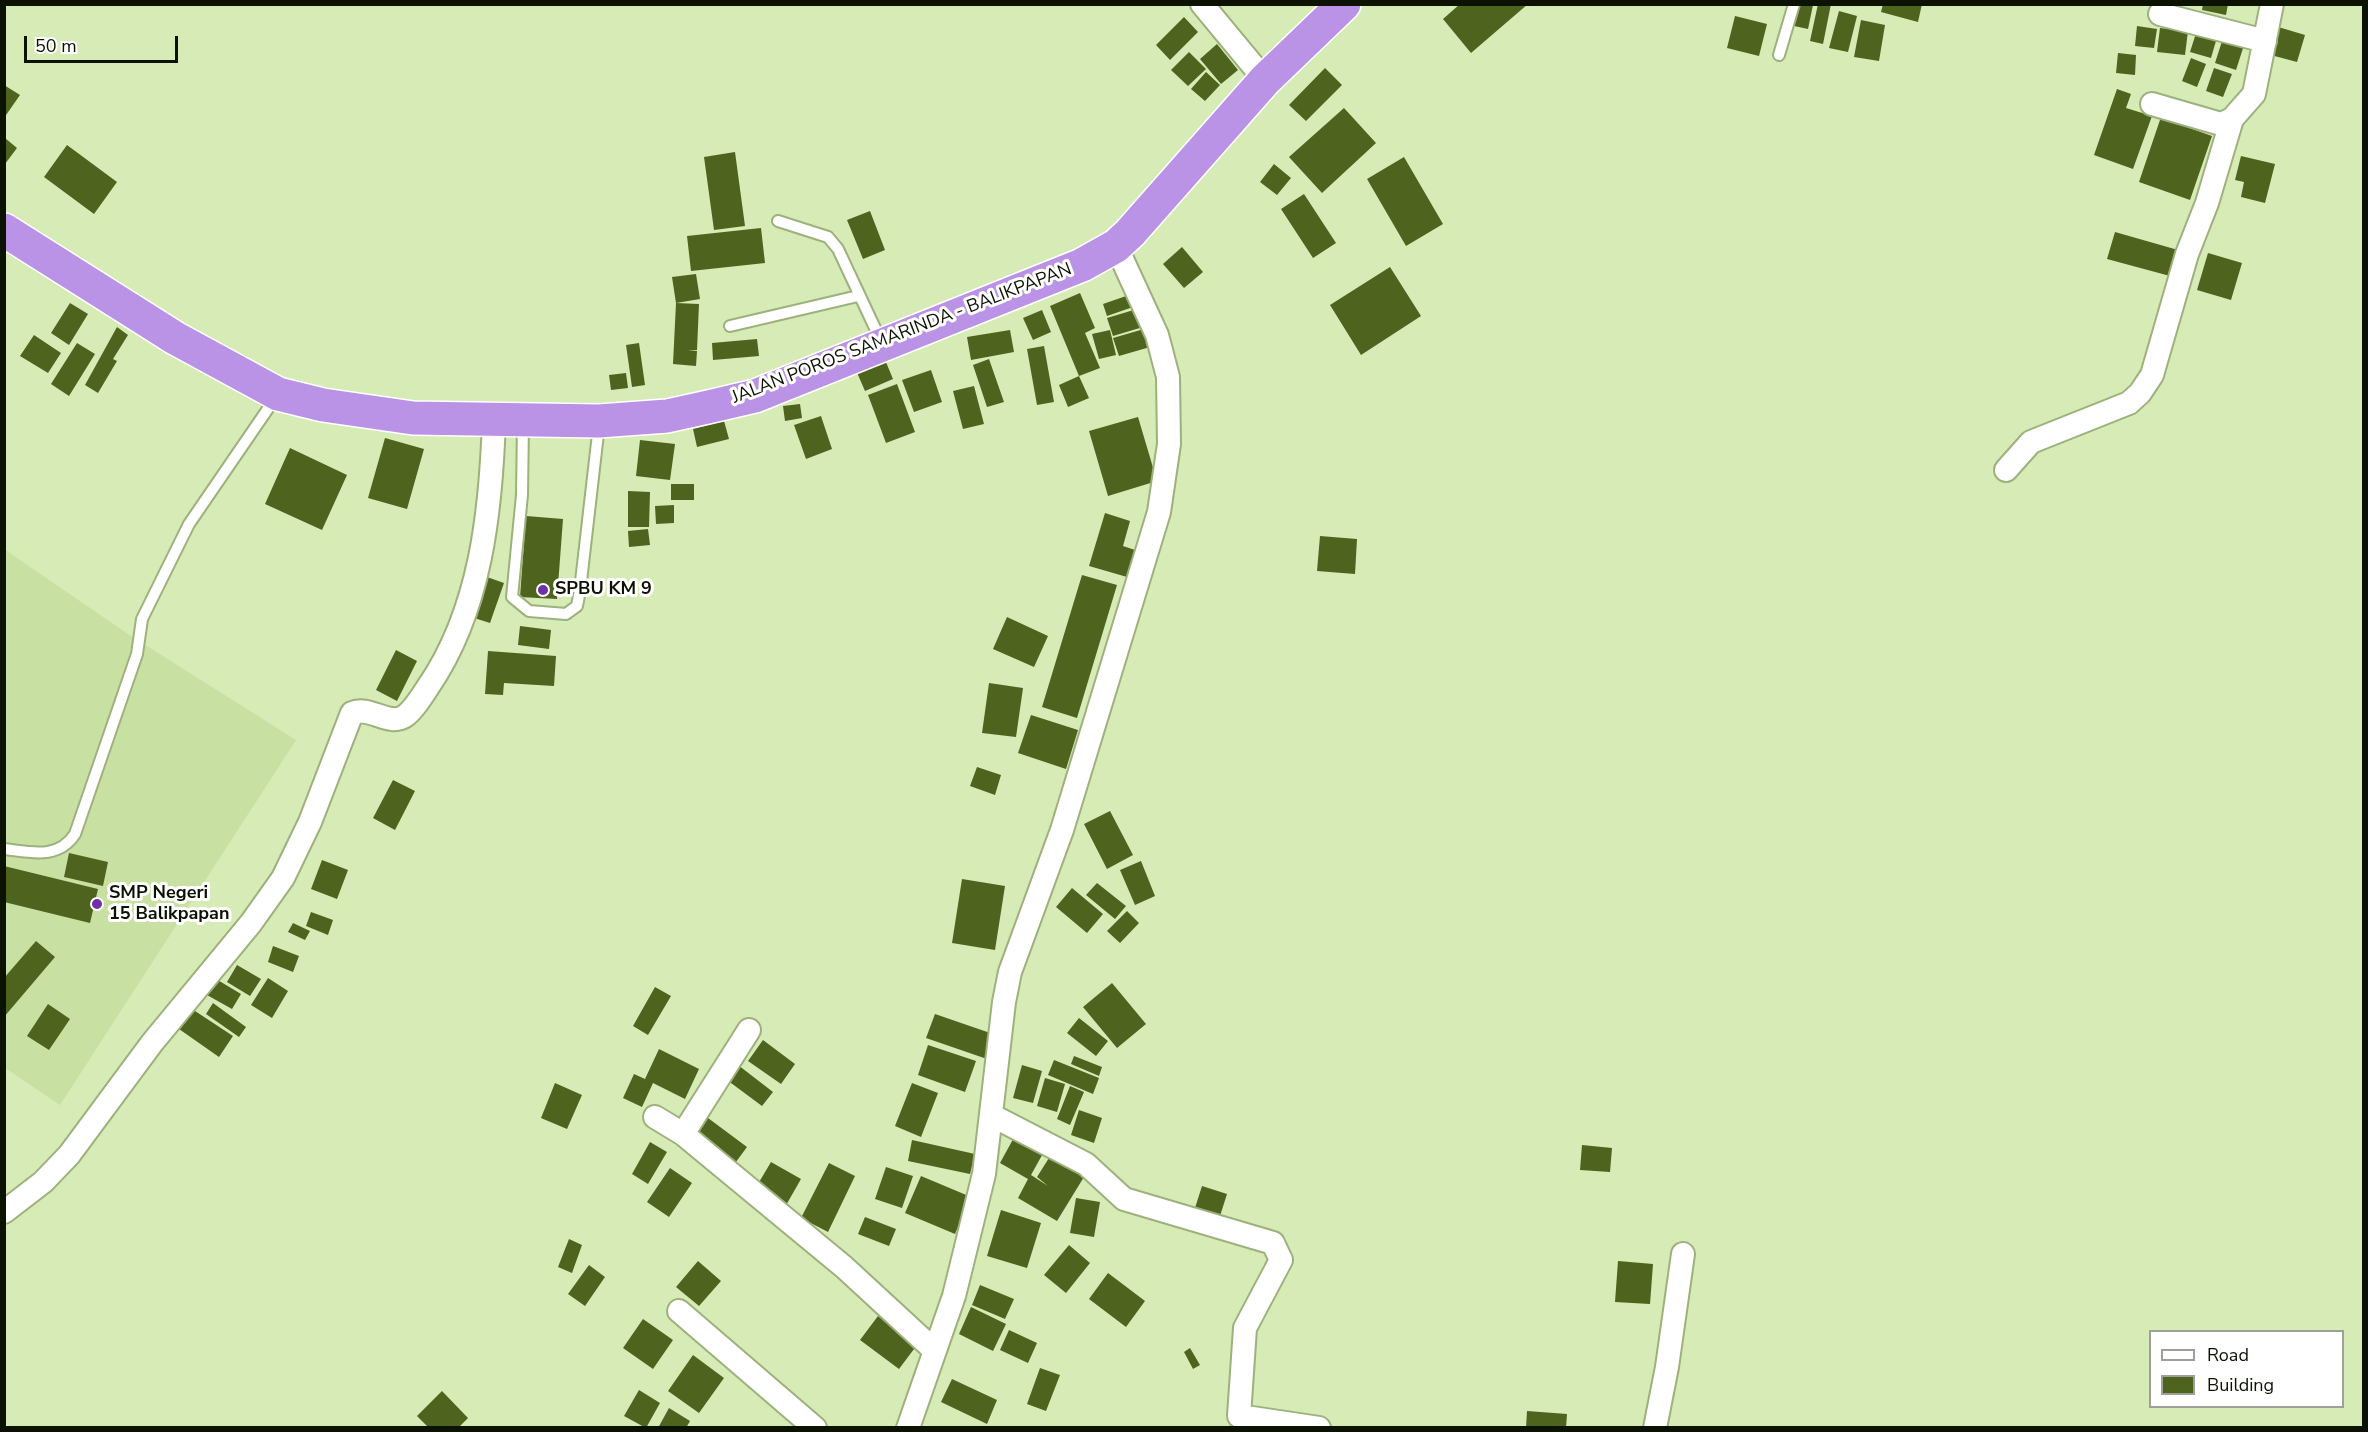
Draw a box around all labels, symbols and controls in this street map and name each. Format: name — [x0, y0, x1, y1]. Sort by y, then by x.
scale bar — [27, 24, 182, 62]
text: 50 m — [35, 34, 77, 58]
street label: JALAN POROS SAMARINDA - BALIKPAPAN — [729, 259, 1075, 409]
place label: SPBU KM 9 — [555, 579, 652, 601]
marker: SPBU KM 9 — [536, 583, 550, 597]
place label: SMP Negeri 15 Balikpapan — [109, 883, 229, 926]
marker: SMP Negeri 15 Balikpapan — [90, 897, 104, 911]
legend — [2149, 1330, 2344, 1408]
text: Road — [2207, 1343, 2249, 1367]
text: Building — [2207, 1373, 2274, 1397]

